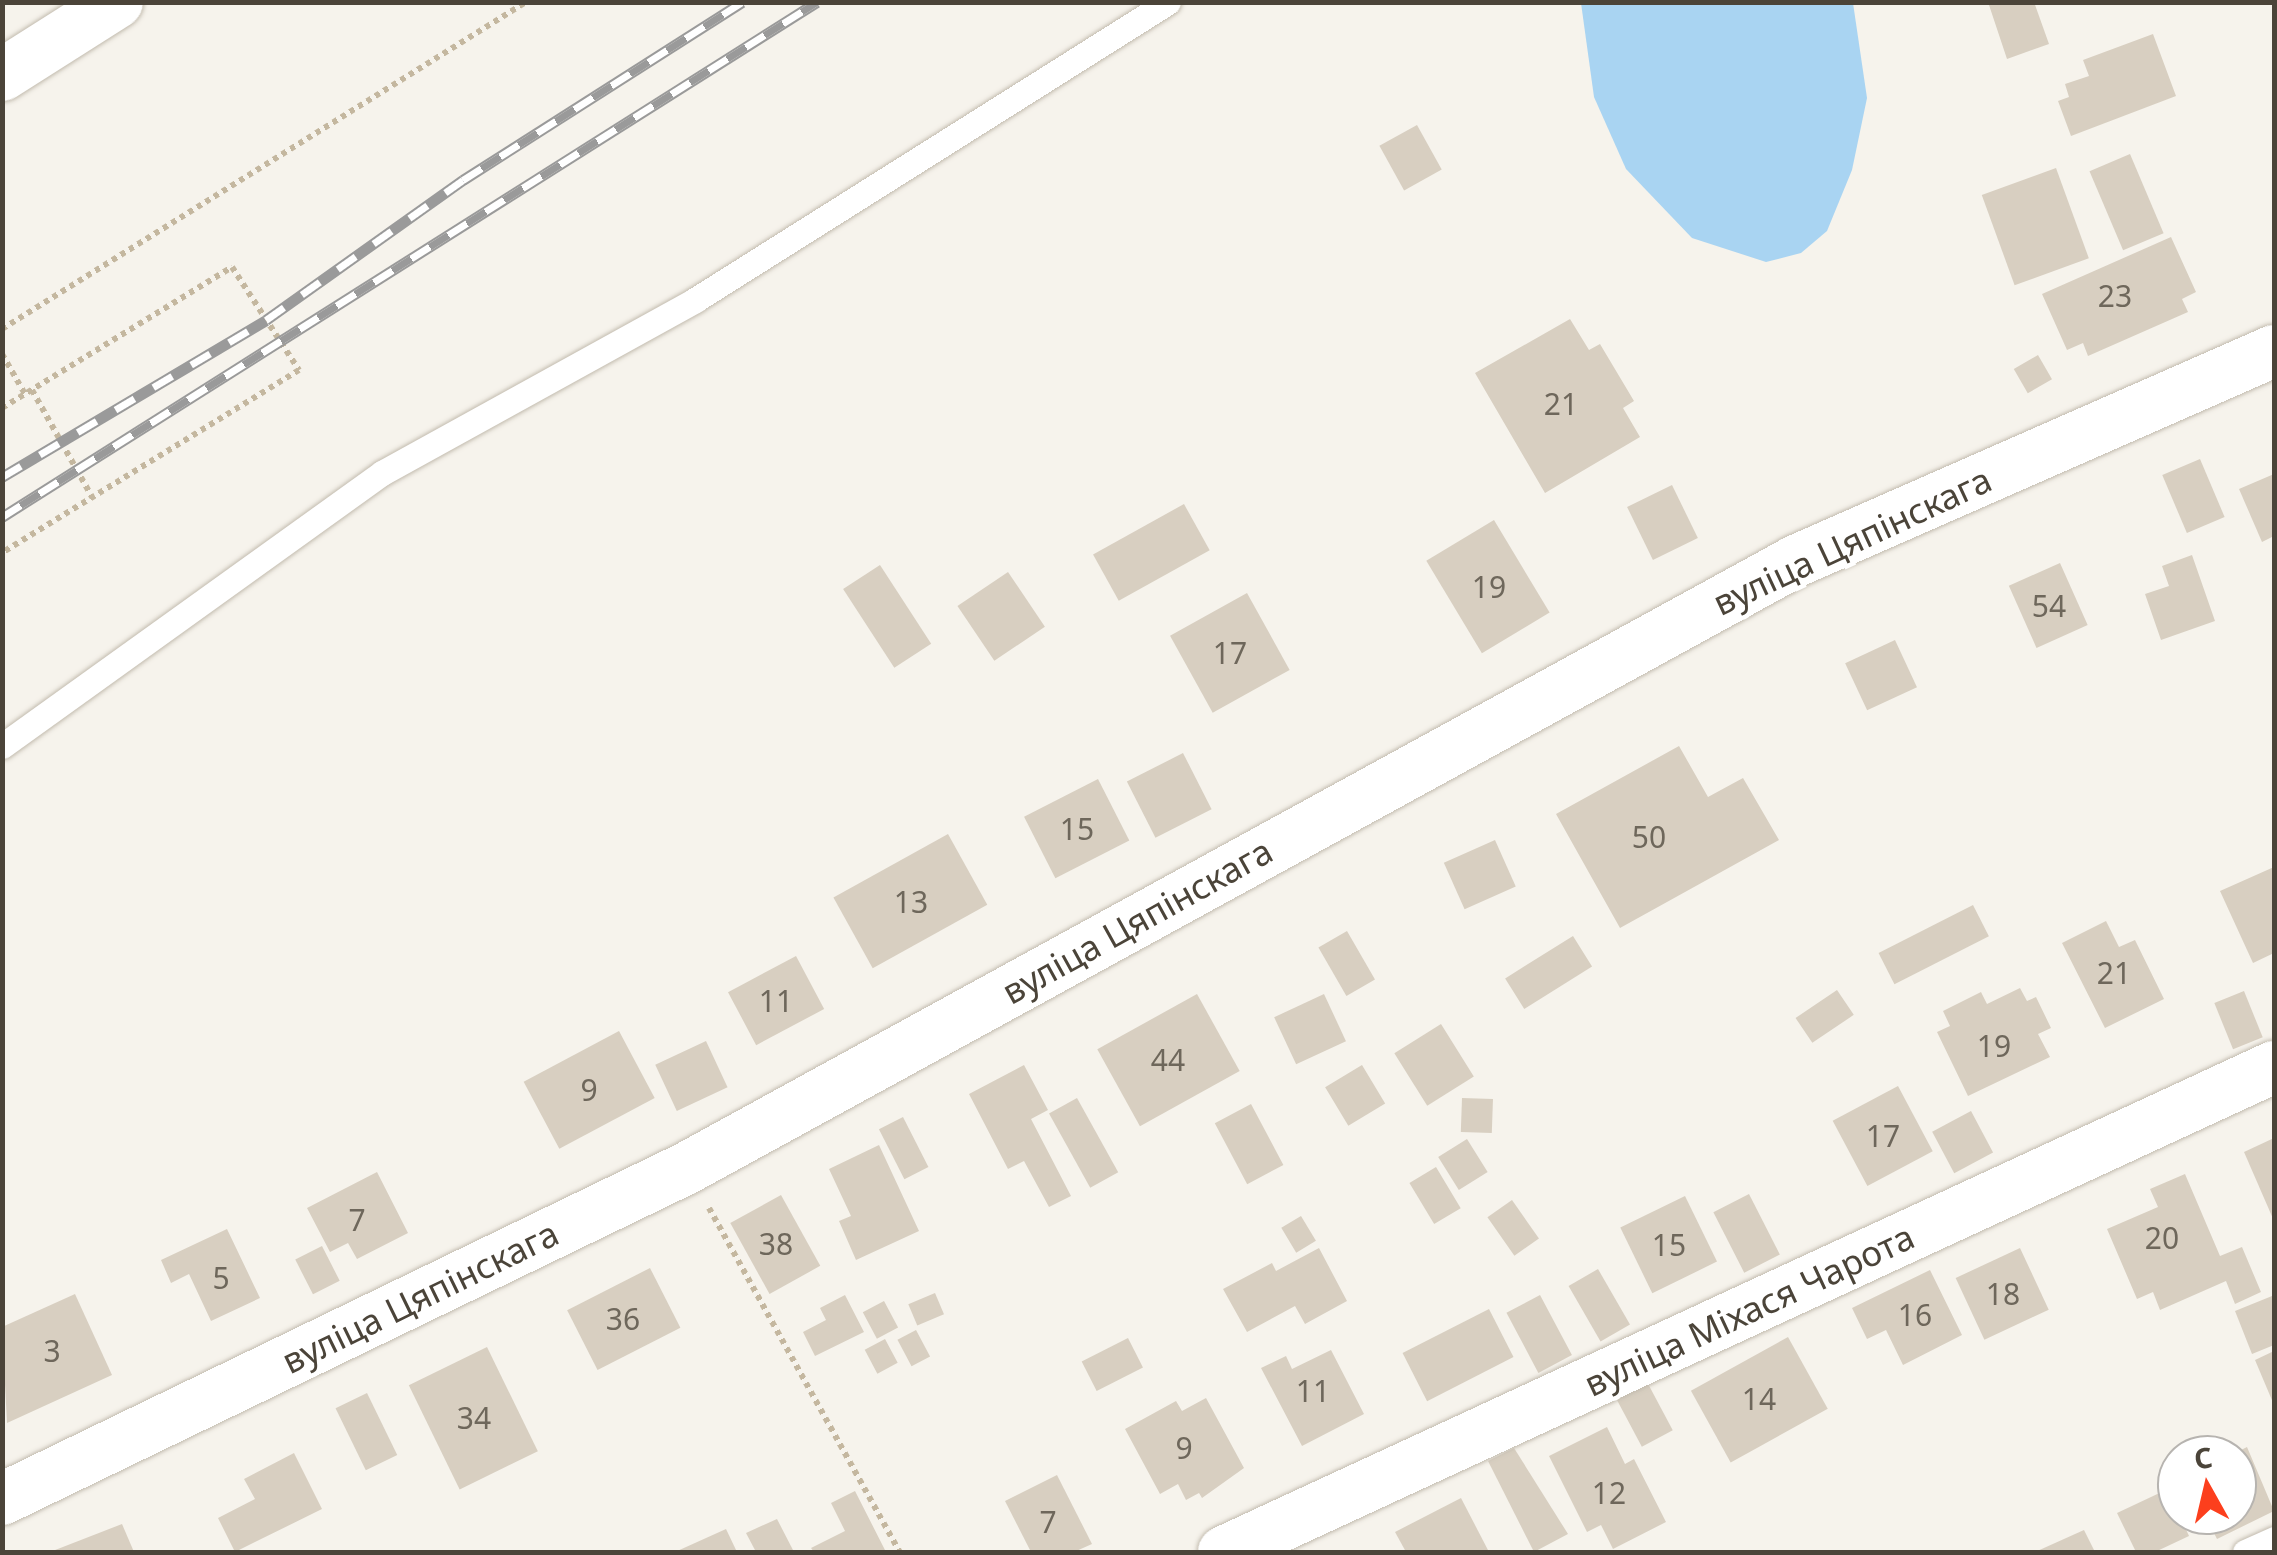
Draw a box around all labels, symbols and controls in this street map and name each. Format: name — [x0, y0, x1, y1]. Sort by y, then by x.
house number: 23 — [2098, 278, 2132, 314]
house number: 21 — [1544, 386, 1578, 422]
street label: вуліца Цяпінскага — [1706, 458, 1998, 624]
house number: 19 — [1472, 569, 1506, 605]
house number: 54 — [2032, 588, 2066, 624]
house number: 17 — [1213, 635, 1247, 671]
house number: 15 — [1060, 811, 1094, 847]
house number: 50 — [1632, 819, 1666, 855]
street label: вуліца Цяпінскага — [995, 829, 1279, 1013]
house number: 13 — [894, 884, 928, 920]
house number: 21 — [2097, 955, 2131, 991]
house number: 11 — [759, 983, 793, 1019]
house number: 19 — [1977, 1028, 2011, 1064]
house number: 44 — [1151, 1042, 1185, 1078]
house number: 9 — [580, 1072, 598, 1108]
house number: 17 — [1866, 1118, 1900, 1154]
house number: 7 — [348, 1202, 366, 1238]
street label: вуліца Цяпінскага — [275, 1212, 565, 1382]
street label: вуліца Міхася Чарота — [1577, 1215, 1921, 1405]
house number: 20 — [2145, 1220, 2179, 1256]
house number: 38 — [759, 1226, 793, 1262]
house number: 15 — [1652, 1227, 1686, 1263]
house number: 5 — [212, 1260, 230, 1296]
house number: 18 — [1986, 1276, 2020, 1312]
house number: 16 — [1898, 1297, 1932, 1333]
house number: 36 — [606, 1301, 640, 1337]
house number: 3 — [43, 1333, 61, 1369]
house number: 11 — [1296, 1373, 1330, 1409]
house number: 14 — [1742, 1381, 1776, 1417]
house number: 34 — [457, 1400, 491, 1436]
house number: 9 — [1175, 1430, 1193, 1466]
north arrow — [2157, 1435, 2257, 1535]
text: С — [2192, 1437, 2215, 1477]
house number: 12 — [1592, 1475, 1626, 1511]
house number: 7 — [1039, 1504, 1057, 1540]

